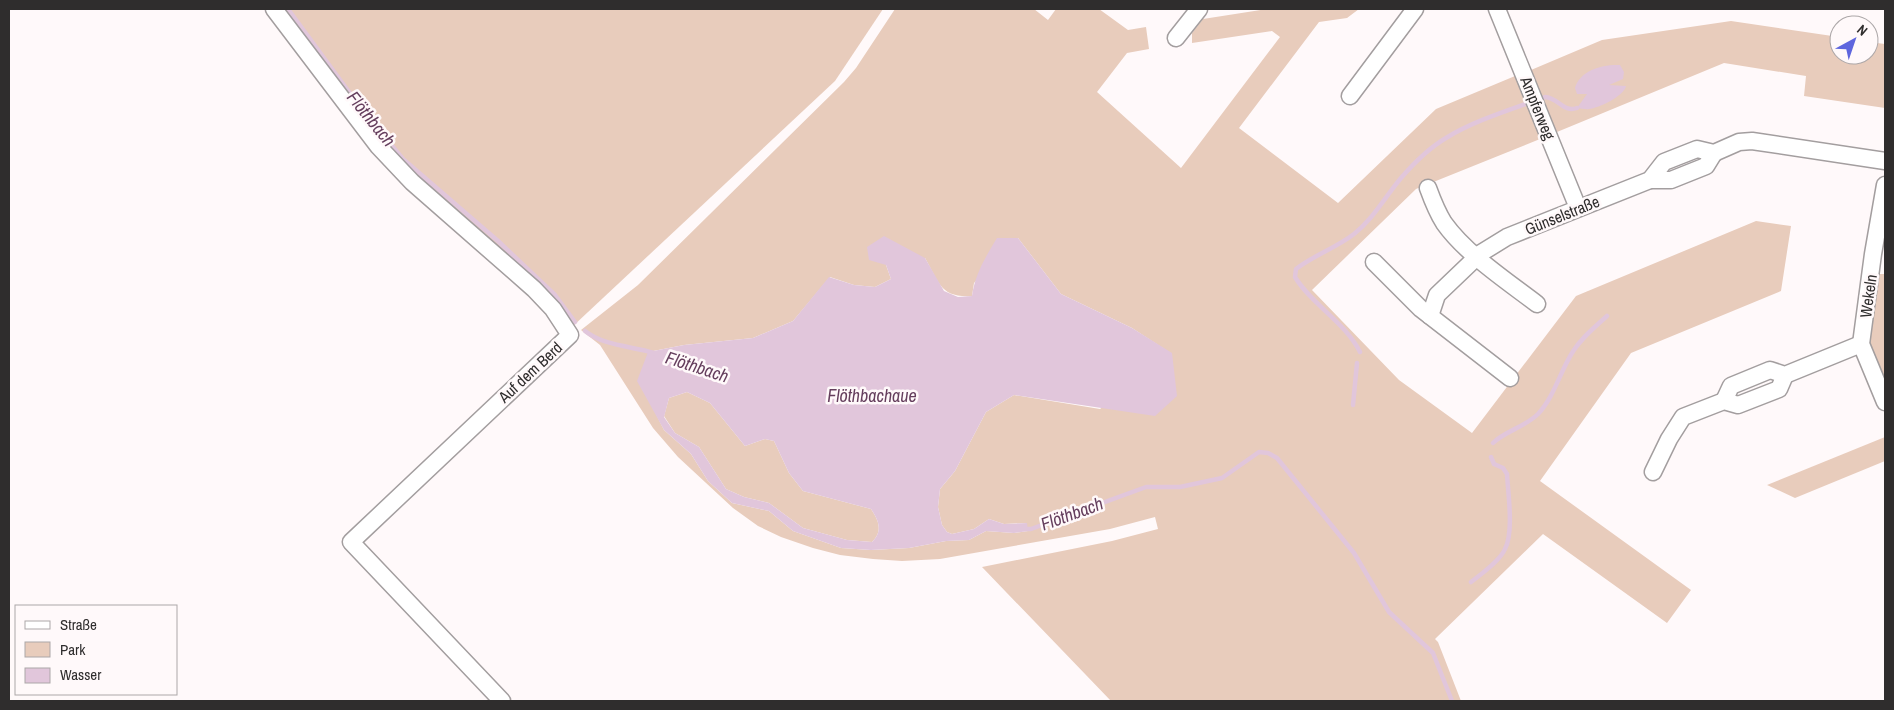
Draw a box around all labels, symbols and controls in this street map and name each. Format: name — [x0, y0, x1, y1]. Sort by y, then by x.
north arrow — [1829, 15, 1879, 65]
text: N — [1853, 20, 1871, 40]
street label: Ampferweg — [1515, 72, 1561, 144]
water label: Flöthbach — [341, 86, 402, 152]
street label: Günselstraße — [1521, 190, 1603, 240]
street label: Wekeln — [1854, 273, 1882, 319]
street label: Auf dem Berd — [492, 337, 567, 408]
water label: Flöthbach — [662, 345, 732, 388]
water label: Flöthbachaue — [827, 383, 917, 408]
water label: Flöthbach — [1037, 491, 1107, 536]
legend — [15, 605, 178, 695]
text: Straße — [60, 614, 97, 635]
text: Park — [60, 639, 86, 660]
text: Wasser — [60, 664, 101, 685]

